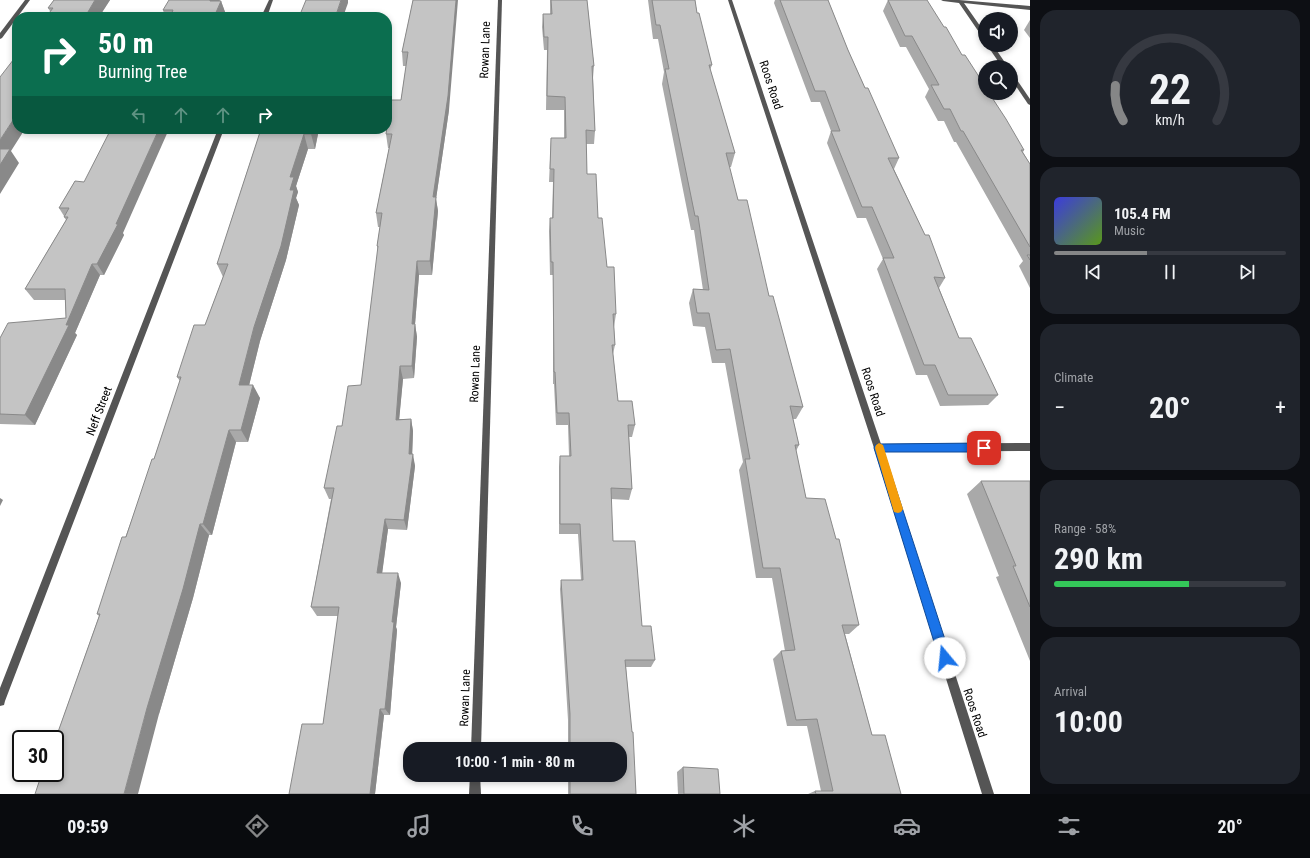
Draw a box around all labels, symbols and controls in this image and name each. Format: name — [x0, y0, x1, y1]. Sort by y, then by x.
map controls — [978, 12, 1018, 100]
button: sound — [978, 12, 1018, 52]
street label: Rowan Lane — [477, 21, 493, 79]
text: 50 m — [98, 27, 154, 60]
icon: right — [32, 28, 84, 80]
street label: Roos Road — [757, 59, 786, 111]
button: search — [978, 60, 1018, 100]
text: Burning Tree — [98, 61, 187, 82]
text: 22 — [1149, 65, 1191, 114]
icon: left — [128, 104, 150, 126]
icon: ahead — [170, 104, 192, 126]
icon: ahead — [212, 104, 234, 126]
icon: right — [254, 104, 276, 126]
text: km/h — [1155, 112, 1185, 128]
text: 105.4 FM — [1114, 205, 1171, 223]
text: Music — [1114, 223, 1145, 238]
icon: previous — [1082, 261, 1104, 283]
icon: pause — [1159, 261, 1181, 283]
icon: next — [1236, 261, 1258, 283]
street label: Rowan Lane — [467, 345, 483, 403]
street label: Roos Road — [859, 366, 888, 418]
text: Climate — [1054, 370, 1093, 385]
street label: Neff Street — [83, 384, 115, 438]
text: 20° — [1149, 390, 1191, 425]
text: − — [1054, 395, 1065, 420]
text: + — [1275, 395, 1286, 420]
pin — [967, 431, 1001, 465]
icon: arrive — [973, 437, 995, 459]
text: Range · 58% — [1054, 521, 1116, 536]
text: 290 km — [1054, 541, 1143, 576]
position arrow — [924, 637, 966, 679]
street label: Rowan Lane — [457, 669, 473, 727]
text: Arrival — [1054, 684, 1087, 699]
street label: Roos Road — [961, 687, 990, 739]
text: 10:00 — [1054, 704, 1123, 739]
speed limit sign: 30 — [12, 730, 64, 782]
text: 10:00 · 1 min · 80 m — [455, 753, 575, 771]
icon: directions — [243, 812, 271, 840]
icon: music — [405, 812, 433, 840]
icon: phone — [568, 812, 596, 840]
icon: climate — [730, 812, 758, 840]
icon: car — [893, 812, 921, 840]
icon: filters — [1055, 812, 1083, 840]
text: 09:59 — [67, 816, 109, 837]
text: 20° — [1217, 816, 1243, 837]

